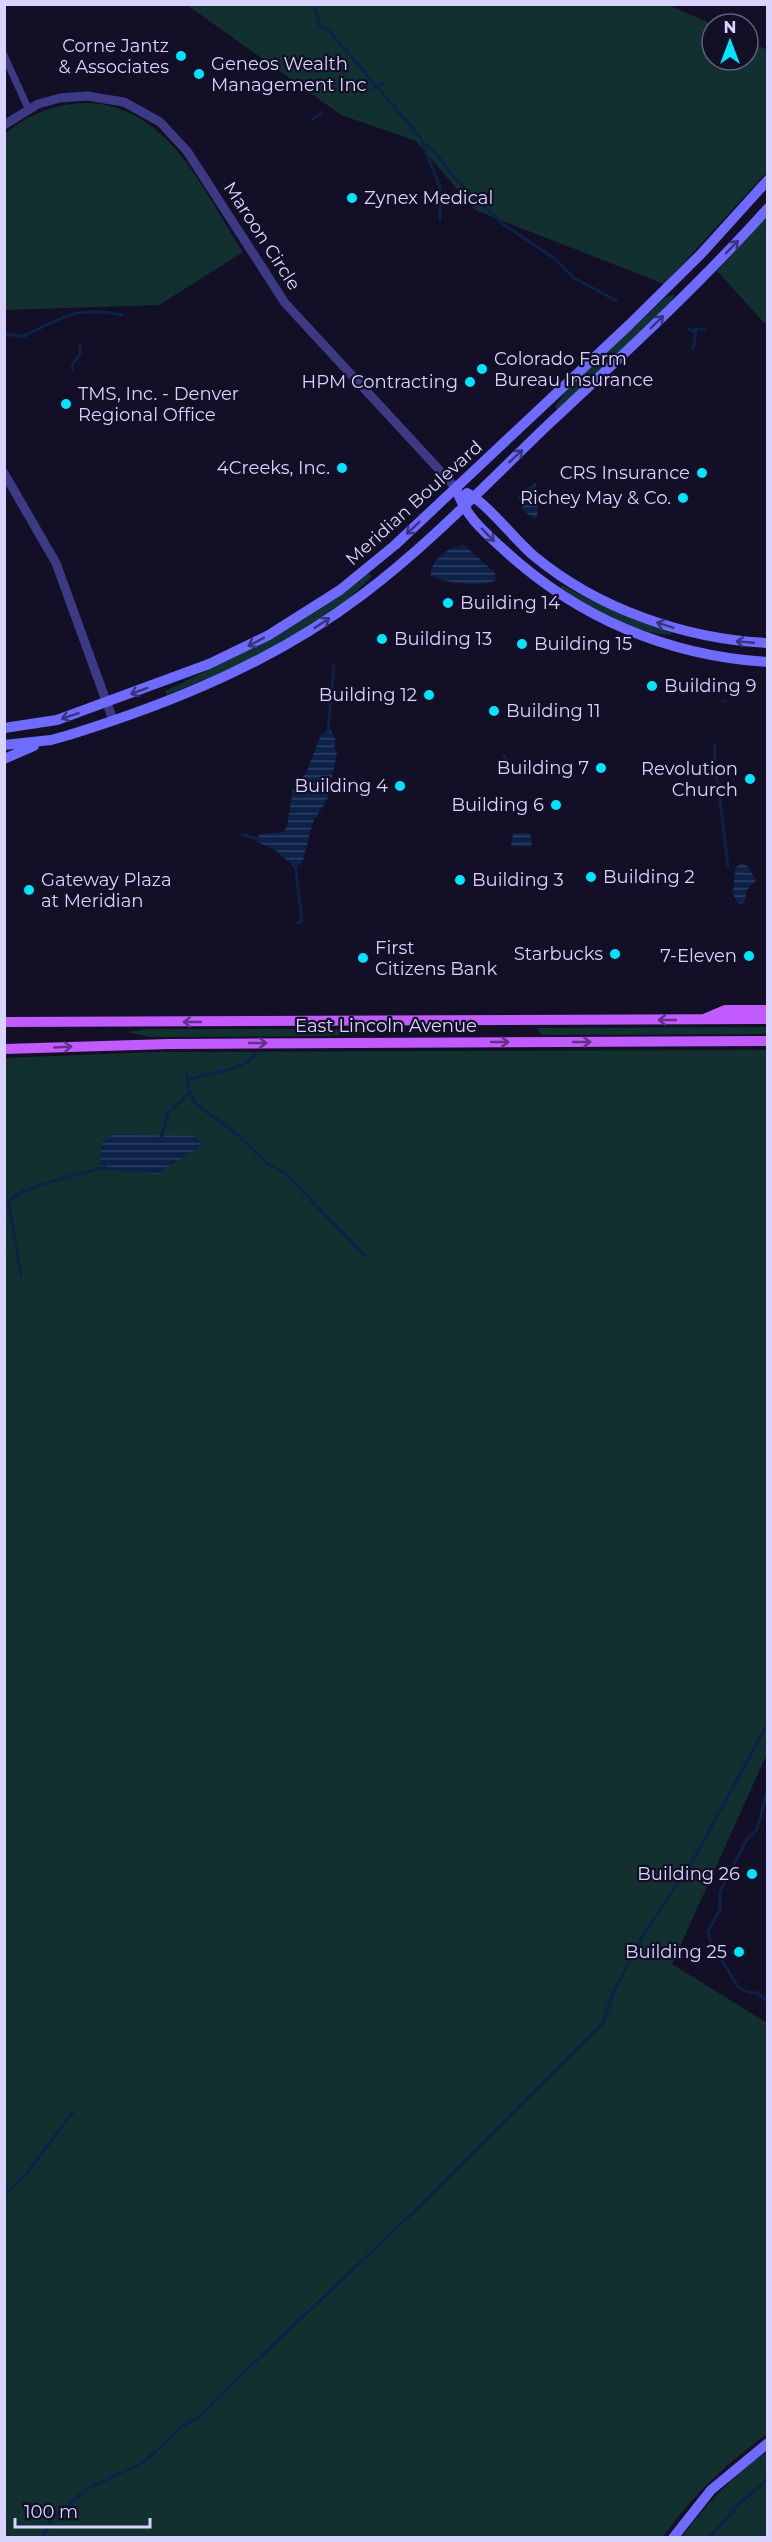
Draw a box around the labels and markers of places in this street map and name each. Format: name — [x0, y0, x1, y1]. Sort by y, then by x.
place label: Corne Jantz & Associates — [58, 35, 169, 78]
marker: Corne Jantz & Associates — [174, 49, 188, 63]
place label: Geneos Wealth Management Inc — [211, 53, 367, 96]
marker: Geneos Wealth Management Inc — [192, 67, 206, 81]
place label: Zynex Medical — [364, 187, 493, 209]
marker: Zynex Medical — [345, 191, 359, 205]
place label: Colorado Farm Bureau Insurance — [494, 348, 653, 391]
marker: Colorado Farm Bureau Insurance — [475, 362, 489, 376]
place label: HPM Contracting — [302, 371, 458, 393]
marker: HPM Contracting — [463, 375, 477, 389]
place label: TMS, Inc. - Denver Regional Office — [78, 383, 239, 426]
marker: TMS, Inc. - Denver Regional Office — [59, 397, 73, 411]
place label: 4Creeks, Inc. — [217, 457, 330, 479]
marker: 4Creeks, Inc. — [335, 461, 349, 475]
place label: CRS Insurance — [560, 462, 690, 484]
marker: CRS Insurance — [695, 466, 709, 480]
place label: Richey May & Co. — [520, 487, 671, 509]
marker: Richey May & Co. — [676, 491, 690, 505]
place label: Building 14 — [460, 592, 560, 614]
marker: Building 14 — [441, 596, 455, 610]
place label: Building 13 — [394, 628, 492, 650]
marker: Building 13 — [375, 632, 389, 646]
place label: Building 15 — [534, 633, 632, 655]
marker: Building 15 — [515, 637, 529, 651]
place label: Building 9 — [664, 675, 757, 697]
marker: Building 9 — [645, 679, 659, 693]
place label: Building 12 — [319, 684, 417, 706]
marker: Building 12 — [422, 688, 436, 702]
place label: Building 11 — [506, 700, 601, 722]
marker: Building 11 — [487, 704, 501, 718]
place label: Building 7 — [497, 757, 589, 779]
place label: Revolution Church — [641, 758, 738, 801]
marker: Building 7 — [594, 761, 608, 775]
marker: Revolution Church — [743, 772, 757, 786]
place label: Building 4 — [294, 775, 388, 797]
marker: Building 4 — [393, 779, 407, 793]
place label: Building 6 — [451, 794, 544, 816]
marker: Building 6 — [549, 798, 563, 812]
place label: Building 2 — [603, 866, 695, 888]
place label: Gateway Plaza at Meridian — [41, 869, 172, 912]
place label: Building 3 — [472, 869, 564, 891]
marker: Building 2 — [584, 870, 598, 884]
marker: Building 3 — [453, 873, 467, 887]
marker: Gateway Plaza at Meridian — [22, 883, 36, 897]
place label: First Citizens Bank — [375, 937, 498, 980]
place label: Starbucks — [514, 943, 603, 965]
place label: 7-Eleven — [660, 945, 737, 967]
marker: Starbucks — [608, 947, 622, 961]
marker: 7-Eleven — [742, 949, 756, 963]
marker: First Citizens Bank — [356, 951, 370, 965]
place label: Building 26 — [637, 1863, 740, 1885]
marker: Building 26 — [745, 1867, 759, 1881]
place label: Building 25 — [625, 1941, 727, 1963]
marker: Building 25 — [732, 1945, 746, 1959]

